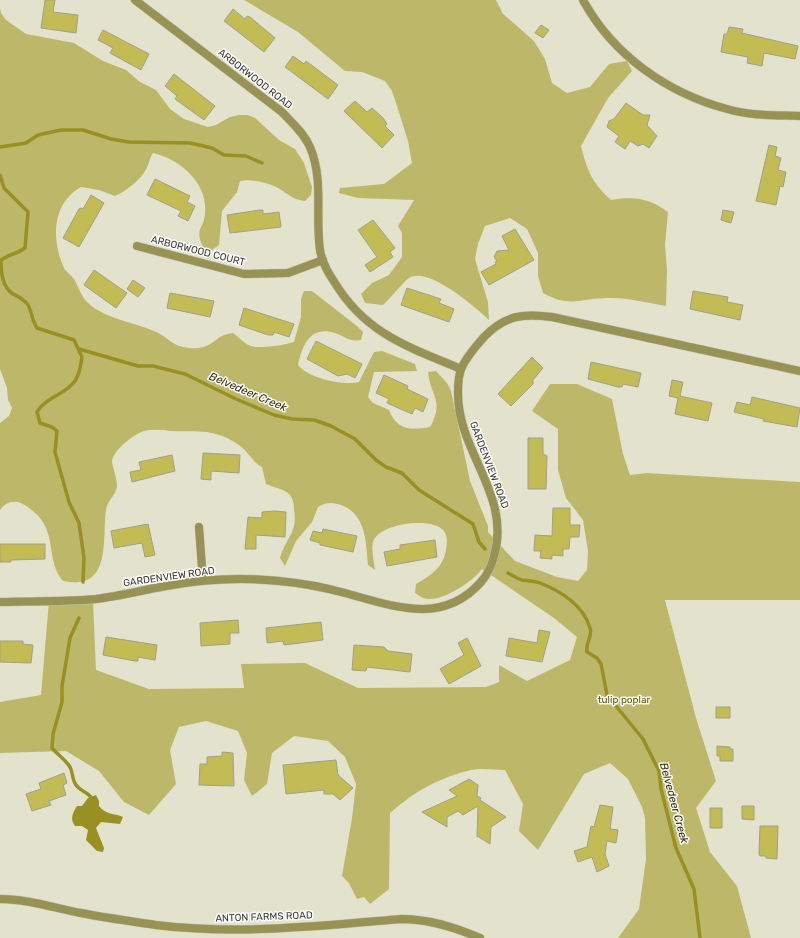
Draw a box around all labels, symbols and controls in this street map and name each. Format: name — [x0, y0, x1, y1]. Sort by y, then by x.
street label: ARBORWOOD ROAD — [216, 46, 295, 112]
street label: ARBORWOOD COURT — [150, 233, 247, 269]
water label: Belvedeer Creek — [207, 370, 289, 414]
street label: GARDENVIEW ROAD — [467, 420, 511, 510]
street label: GARDENVIEW ROAD — [122, 565, 216, 589]
park label: tulip poplar — [598, 694, 650, 706]
water label: Belvedeer Creek — [657, 761, 691, 845]
street label: ANTON FARMS ROAD — [215, 909, 313, 925]

